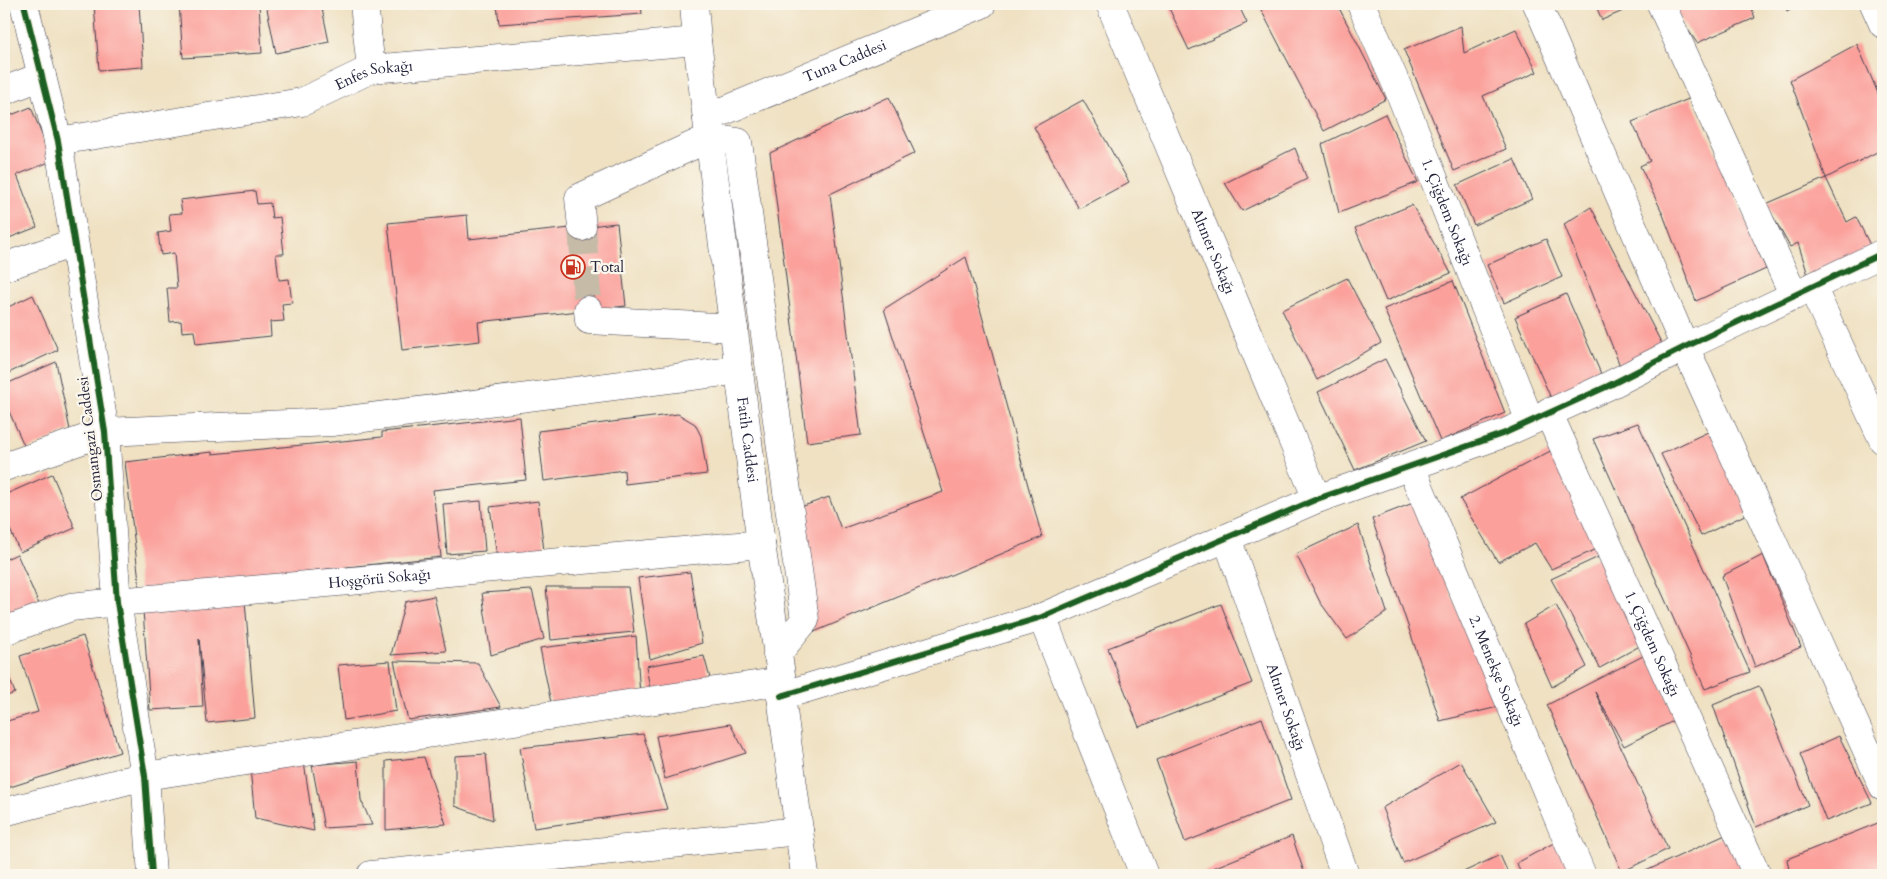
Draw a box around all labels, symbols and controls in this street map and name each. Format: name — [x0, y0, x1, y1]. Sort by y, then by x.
street label: Tuna Caddesi — [800, 35, 889, 87]
street label: Enfes Sokağı — [331, 55, 414, 95]
street label: 1. Çiğdem Sokağı — [1417, 155, 1477, 268]
street label: Altıner Sokağı — [1187, 205, 1240, 297]
fuel station icon: Total — [560, 254, 586, 280]
place label: Total — [590, 257, 624, 277]
street label: Osmangazi Caddesi — [72, 376, 108, 502]
street label: Fatih Caddesi — [732, 396, 763, 484]
street label: Hoşgörü Sokağı — [327, 564, 432, 593]
street label: 1. Çiğdem Sokağı — [1620, 587, 1685, 700]
street label: 2. Menekşe Sokağı — [1464, 612, 1529, 729]
street label: Altıner Sokağı — [1262, 661, 1311, 753]

